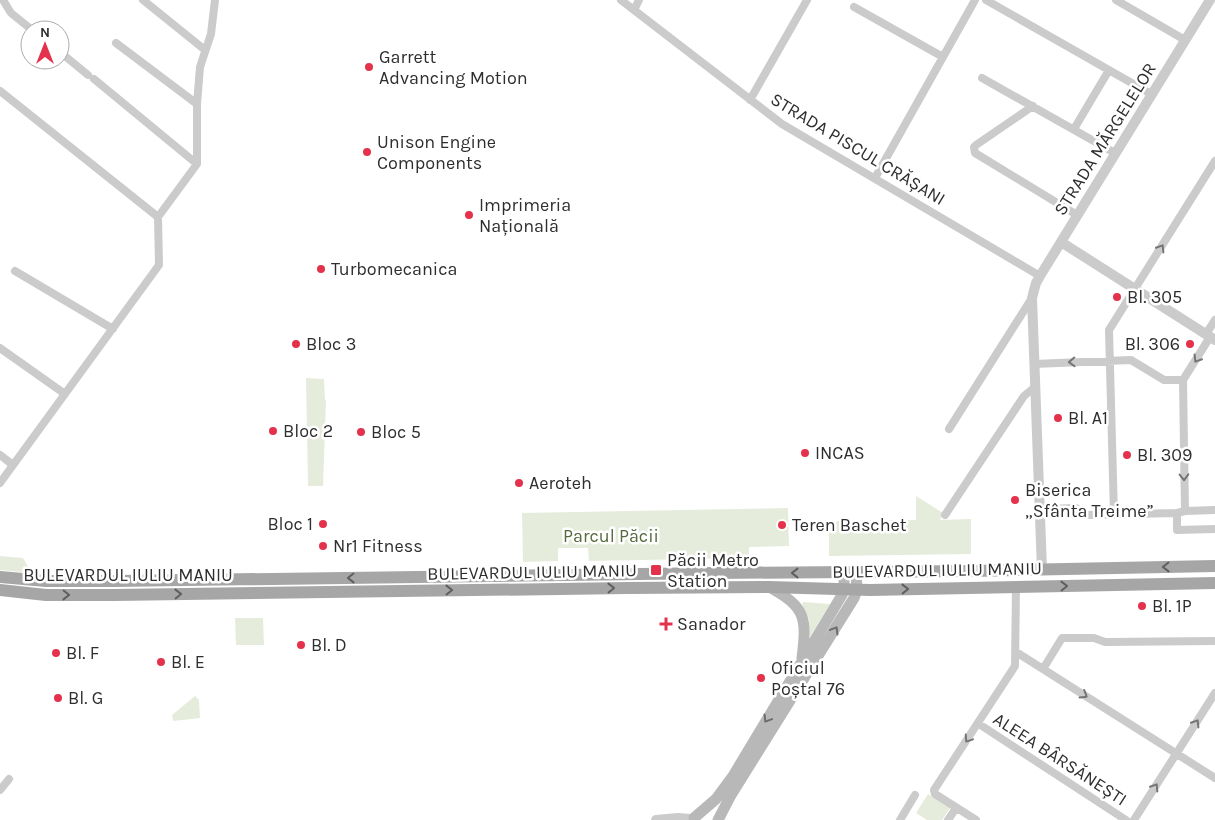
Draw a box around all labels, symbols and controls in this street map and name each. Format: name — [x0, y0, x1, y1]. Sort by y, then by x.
north arrow — [20, 20, 70, 70]
text: N — [40, 24, 50, 41]
place label: Garrett Advancing Motion — [379, 46, 528, 89]
street label: STRADA MĂRGELELOR — [1049, 59, 1161, 219]
marker: Garrett Advancing Motion — [363, 61, 375, 73]
street label: STRADA PISCUL CRĂȘANI — [767, 88, 949, 210]
place label: Unison Engine Components — [377, 131, 496, 174]
marker: Unison Engine Components — [361, 146, 373, 158]
place label: Imprimeria Națională — [479, 194, 571, 237]
marker: Imprimeria Națională — [463, 209, 475, 221]
one-way arrow — [1154, 244, 1164, 253]
place label: Turbomecanica — [331, 258, 457, 280]
marker: Turbomecanica — [315, 263, 327, 275]
place label: Bl. 305 — [1127, 286, 1182, 308]
marker: Bl. 305 — [1111, 291, 1123, 303]
place label: Bloc 3 — [306, 333, 356, 355]
place label: Bl. 306 — [1125, 333, 1180, 355]
marker: Bloc 3 — [290, 338, 302, 350]
marker: Bl. 306 — [1184, 338, 1196, 350]
one-way arrow — [1194, 353, 1203, 362]
one-way arrow — [1068, 357, 1076, 368]
place label: Bl. A1 — [1068, 407, 1108, 429]
marker: Bl. A1 — [1052, 412, 1064, 424]
place label: Bloc 2 — [283, 420, 333, 442]
place label: Bloc 5 — [371, 421, 421, 443]
marker: Bloc 2 — [267, 425, 279, 437]
marker: Bloc 5 — [355, 426, 367, 438]
place label: INCAS — [815, 442, 865, 464]
place label: Bl. 309 — [1137, 444, 1192, 466]
marker: INCAS — [799, 447, 811, 459]
marker: Bl. 309 — [1121, 449, 1133, 461]
place label: Aeroteh — [529, 472, 592, 494]
one-way arrow — [1179, 474, 1189, 481]
marker: Aeroteh — [513, 477, 525, 489]
place label: Biserica „Sfânta Treime” — [1025, 479, 1154, 522]
marker: Biserica „Sfânta Treime” — [1009, 494, 1021, 506]
place label: Bloc 1 — [267, 513, 313, 535]
place label: Teren Baschet — [792, 514, 907, 536]
marker: Bloc 1 — [317, 518, 329, 530]
marker: Teren Baschet — [776, 519, 788, 531]
park label: Parcul Păcii — [563, 525, 659, 547]
place label: Nr1 Fitness — [333, 535, 423, 557]
marker: Nr1 Fitness — [317, 540, 329, 552]
place label: Păcii Metro Station — [667, 549, 759, 592]
street label: BULEVARDUL IULIU MANIU — [832, 557, 1042, 583]
street label: BULEVARDUL IULIU MANIU — [427, 559, 637, 585]
one-way arrow — [1162, 562, 1170, 573]
marker: Păcii Metro Station — [649, 563, 663, 577]
street label: BULEVARDUL IULIU MANIU — [23, 564, 233, 586]
one-way arrow — [791, 568, 798, 578]
one-way arrow — [347, 573, 354, 583]
one-way arrow — [1061, 581, 1069, 591]
one-way arrow — [608, 583, 615, 593]
one-way arrow — [902, 584, 910, 594]
one-way arrow — [445, 585, 453, 595]
one-way arrow — [175, 589, 183, 599]
one-way arrow — [62, 590, 70, 600]
place label: Bl. 1P — [1152, 595, 1192, 617]
marker: Bl. 1P — [1136, 600, 1148, 612]
place label: Sanador — [677, 613, 746, 635]
marker: Sanador — [659, 617, 673, 631]
one-way arrow — [829, 626, 839, 635]
place label: Bl. D — [311, 634, 347, 656]
marker: Bl. D — [295, 639, 307, 651]
place label: Bl. F — [66, 642, 99, 664]
marker: Bl. F — [50, 647, 62, 659]
place label: Bl. E — [171, 651, 205, 673]
marker: Bl. E — [155, 656, 167, 668]
place label: Oficiul Poștal 76 — [771, 657, 845, 700]
marker: Oficiul Poștal 76 — [755, 672, 767, 684]
place label: Bl. G — [68, 687, 103, 709]
one-way arrow — [1079, 689, 1088, 698]
marker: Bl. G — [52, 692, 64, 704]
street label: ALEEA BÂRSĂNEȘTI — [989, 708, 1131, 810]
one-way arrow — [764, 713, 774, 722]
one-way arrow — [1190, 720, 1199, 729]
one-way arrow — [965, 734, 975, 743]
one-way arrow — [1149, 783, 1159, 792]

